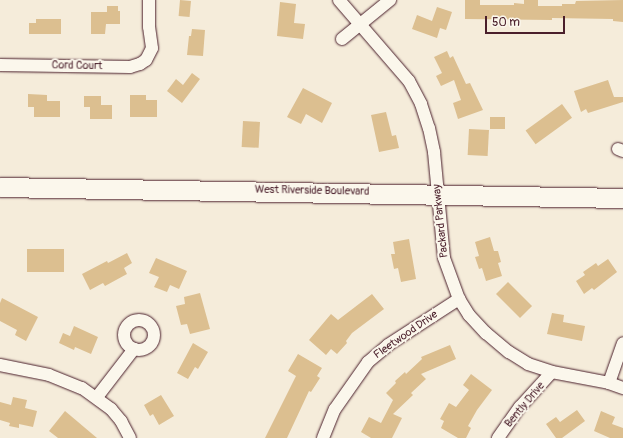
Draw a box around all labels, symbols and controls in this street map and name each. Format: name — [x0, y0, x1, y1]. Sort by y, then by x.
scale bar — [487, 8, 567, 34]
text: 50 m — [492, 15, 520, 30]
street label: Cord Court — [52, 59, 102, 73]
street label: West Riverside Boulevard — [255, 183, 369, 199]
street label: Packard Parkway — [431, 184, 451, 258]
street label: Fleetwood Drive — [371, 308, 441, 362]
street label: Bently Drive — [502, 380, 548, 430]

